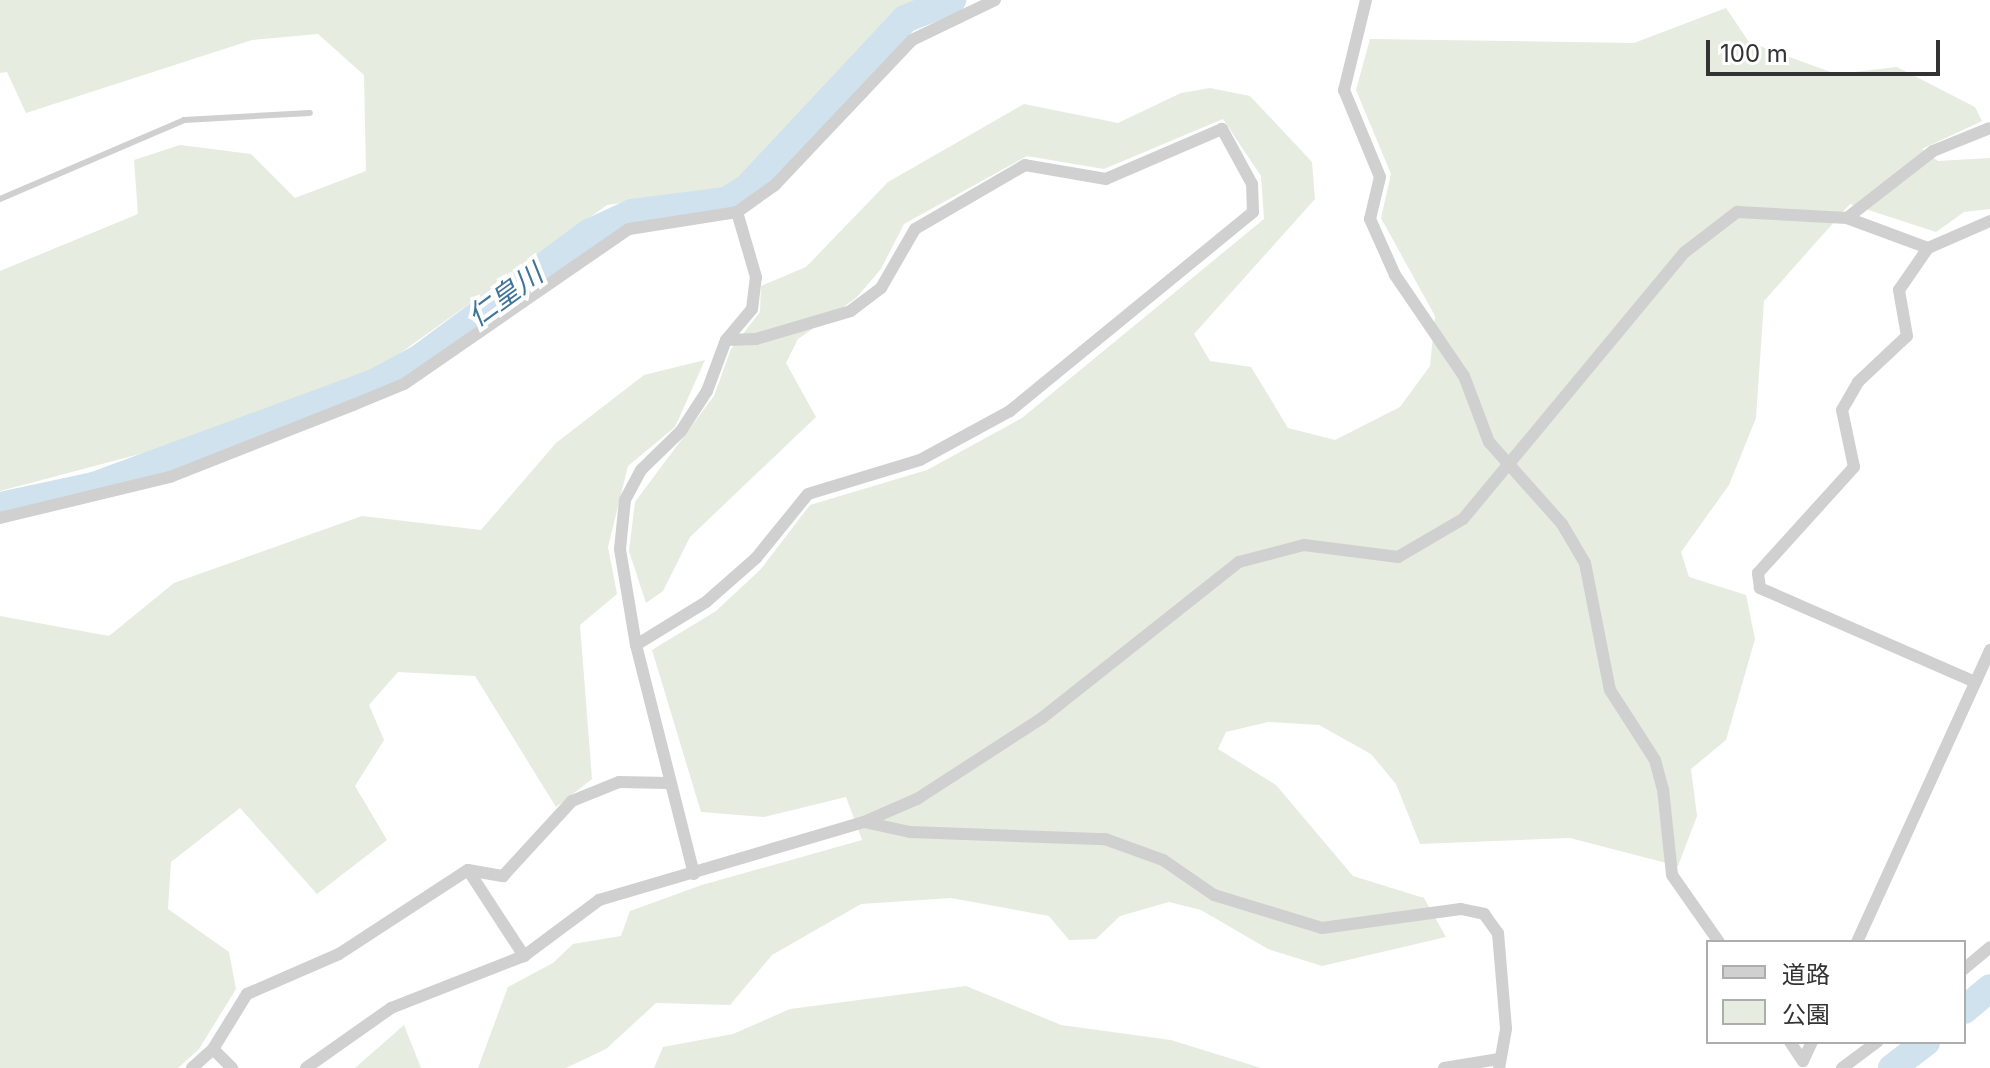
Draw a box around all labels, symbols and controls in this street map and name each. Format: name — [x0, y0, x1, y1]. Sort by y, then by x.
scale bar — [1710, 24, 1944, 74]
text: 100 m — [1720, 39, 1788, 68]
water label: 仁皇川 — [461, 257, 549, 333]
legend — [1706, 940, 1966, 1044]
text: 道路 — [1782, 960, 1830, 989]
text: 公園 — [1782, 1000, 1830, 1029]

